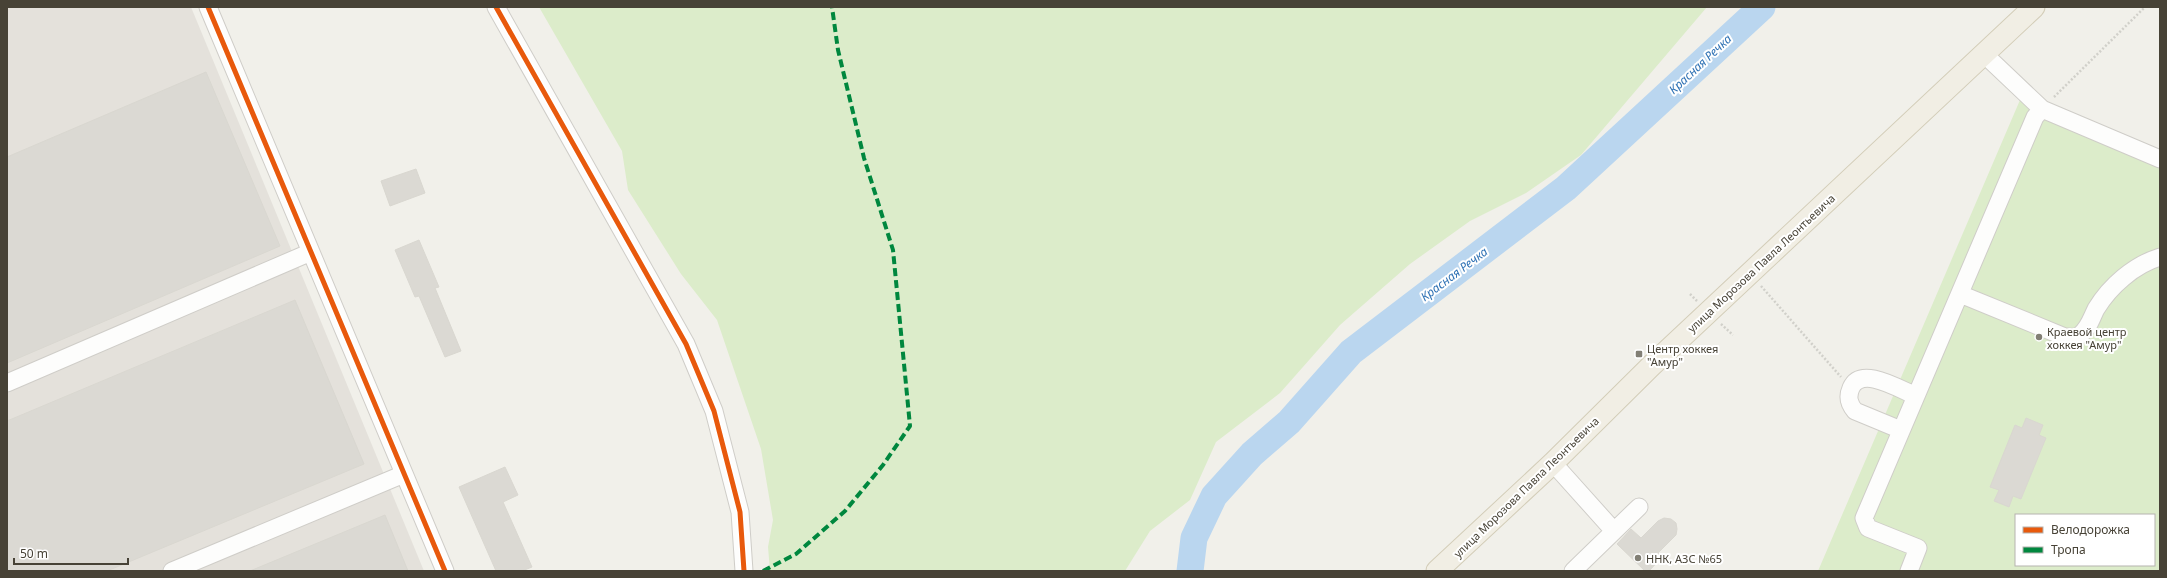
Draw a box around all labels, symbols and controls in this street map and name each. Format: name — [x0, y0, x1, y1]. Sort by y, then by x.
water label: Красная Речка — [1665, 30, 1735, 98]
street label: улица Морозова Павла Леонтьевича — [1684, 191, 1838, 335]
water label: Красная Речка — [1417, 243, 1491, 305]
place label: Краевой центр хоккея "Амур" — [2047, 324, 2127, 352]
marker: Краевой центр хоккея "Амур" — [2034, 332, 2044, 342]
place label: Центр хоккея "Амур" — [1647, 341, 1718, 369]
marker: Центр хоккея "Амур" — [1634, 349, 1644, 359]
street label: улица Морозова Павла Леонтьевича — [1450, 413, 1602, 561]
legend — [2015, 514, 2155, 566]
text: Велодорожка — [2051, 521, 2130, 538]
scale bar — [14, 540, 128, 566]
text: Тропа — [2051, 541, 2086, 558]
text: 50 m — [20, 545, 48, 562]
place label: ННК, АЗС №65 — [1646, 551, 1722, 566]
marker: ННК, АЗС №65 — [1633, 553, 1643, 563]

